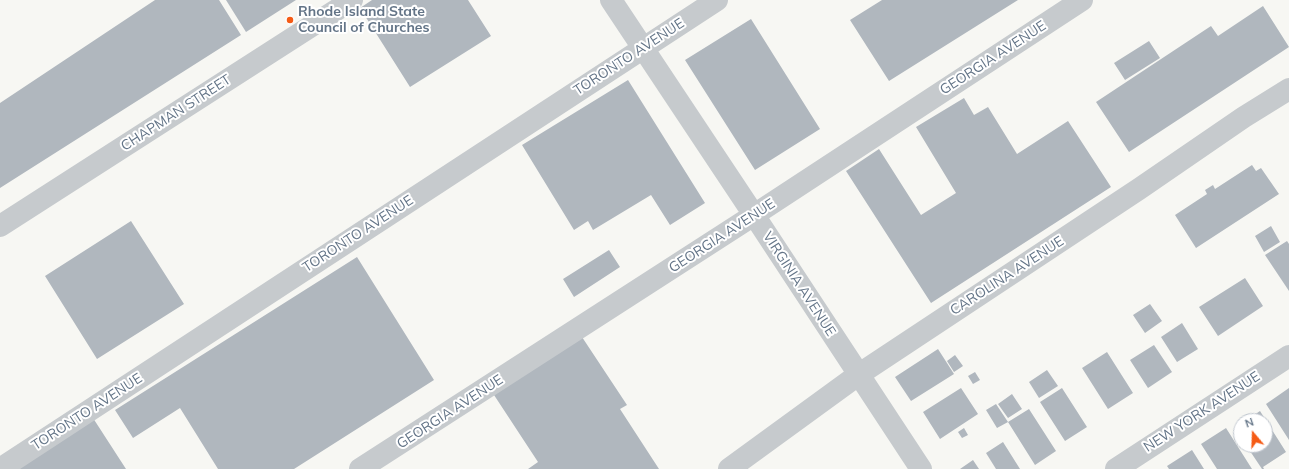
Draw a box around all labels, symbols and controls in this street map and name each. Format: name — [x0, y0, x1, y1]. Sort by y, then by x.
place label: Rhode Island State Council of Churches — [298, 4, 430, 36]
marker: Rhode Island State Council of Churches — [285, 15, 295, 25]
street label: TORONTO AVENUE — [571, 15, 687, 99]
street label: GEORGIA AVENUE — [937, 17, 1049, 99]
street label: CHAPMAN STREET — [118, 71, 234, 155]
street label: TORONTO AVENUE — [300, 192, 416, 276]
street label: GEORGIA AVENUE — [666, 195, 778, 277]
street label: VIRGINIA AVENUE — [759, 229, 839, 339]
street label: CAROLINA AVENUE — [947, 233, 1067, 319]
street label: NEW YORK AVENUE — [1141, 368, 1263, 456]
street label: TORONTO AVENUE — [29, 370, 145, 454]
street label: GEORGIA AVENUE — [394, 371, 506, 453]
north arrow — [1233, 413, 1273, 453]

